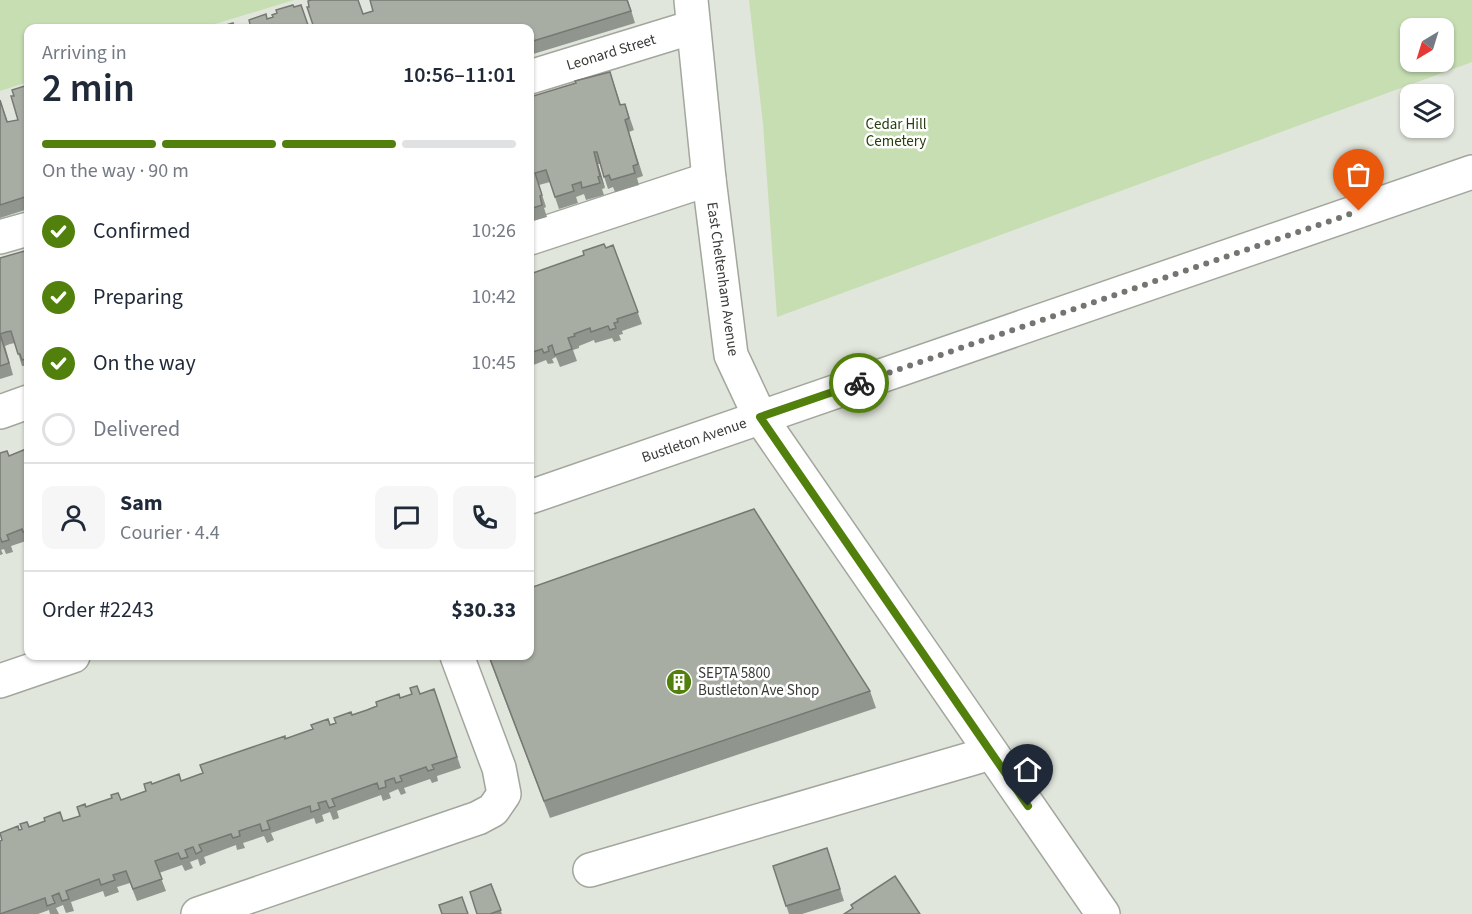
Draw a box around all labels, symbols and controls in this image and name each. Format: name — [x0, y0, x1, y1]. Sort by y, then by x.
north arrow — [1400, 18, 1454, 72]
map controls — [1400, 18, 1454, 138]
street label: Leonard Street — [564, 29, 658, 76]
text: Arriving in — [42, 39, 127, 67]
text: 10:56–11:01 — [403, 59, 516, 91]
text: 2 min — [42, 61, 135, 117]
button: layers — [1400, 84, 1454, 138]
park label: Cedar Hill Cemetery — [865, 114, 927, 152]
pin — [1333, 149, 1384, 211]
text: On the way · 90 m — [42, 157, 189, 185]
icon: bag — [1342, 158, 1375, 191]
street label: East Cheltenham Avenue — [701, 201, 744, 357]
icon: check — [42, 215, 75, 248]
text: Confirmed — [93, 215, 190, 247]
text: 10:26 — [471, 217, 516, 245]
icon: check — [42, 281, 75, 314]
text: Preparing — [93, 281, 183, 313]
text: 10:42 — [471, 283, 516, 311]
icon: check — [42, 347, 75, 380]
text: On the way — [93, 347, 196, 379]
text: 10:45 — [471, 349, 516, 377]
courier — [829, 353, 889, 413]
icon: bike — [843, 367, 876, 400]
text: Delivered — [93, 413, 180, 445]
street label: Bustleton Avenue — [639, 413, 749, 468]
button: person — [42, 486, 105, 549]
button: chat — [375, 486, 438, 549]
button: phone — [453, 486, 516, 549]
text: Sam — [120, 487, 163, 519]
text: Courier · 4.4 — [120, 519, 220, 547]
text: Order #2243 — [42, 594, 154, 626]
text: $30.33 — [451, 594, 516, 626]
place label: SEPTA 5800 Bustleton Ave Shop — [698, 663, 819, 701]
building icon: SEPTA 5800 Bustleton Ave Shop — [664, 667, 694, 697]
pin — [1002, 744, 1053, 806]
icon: home — [1011, 753, 1044, 786]

